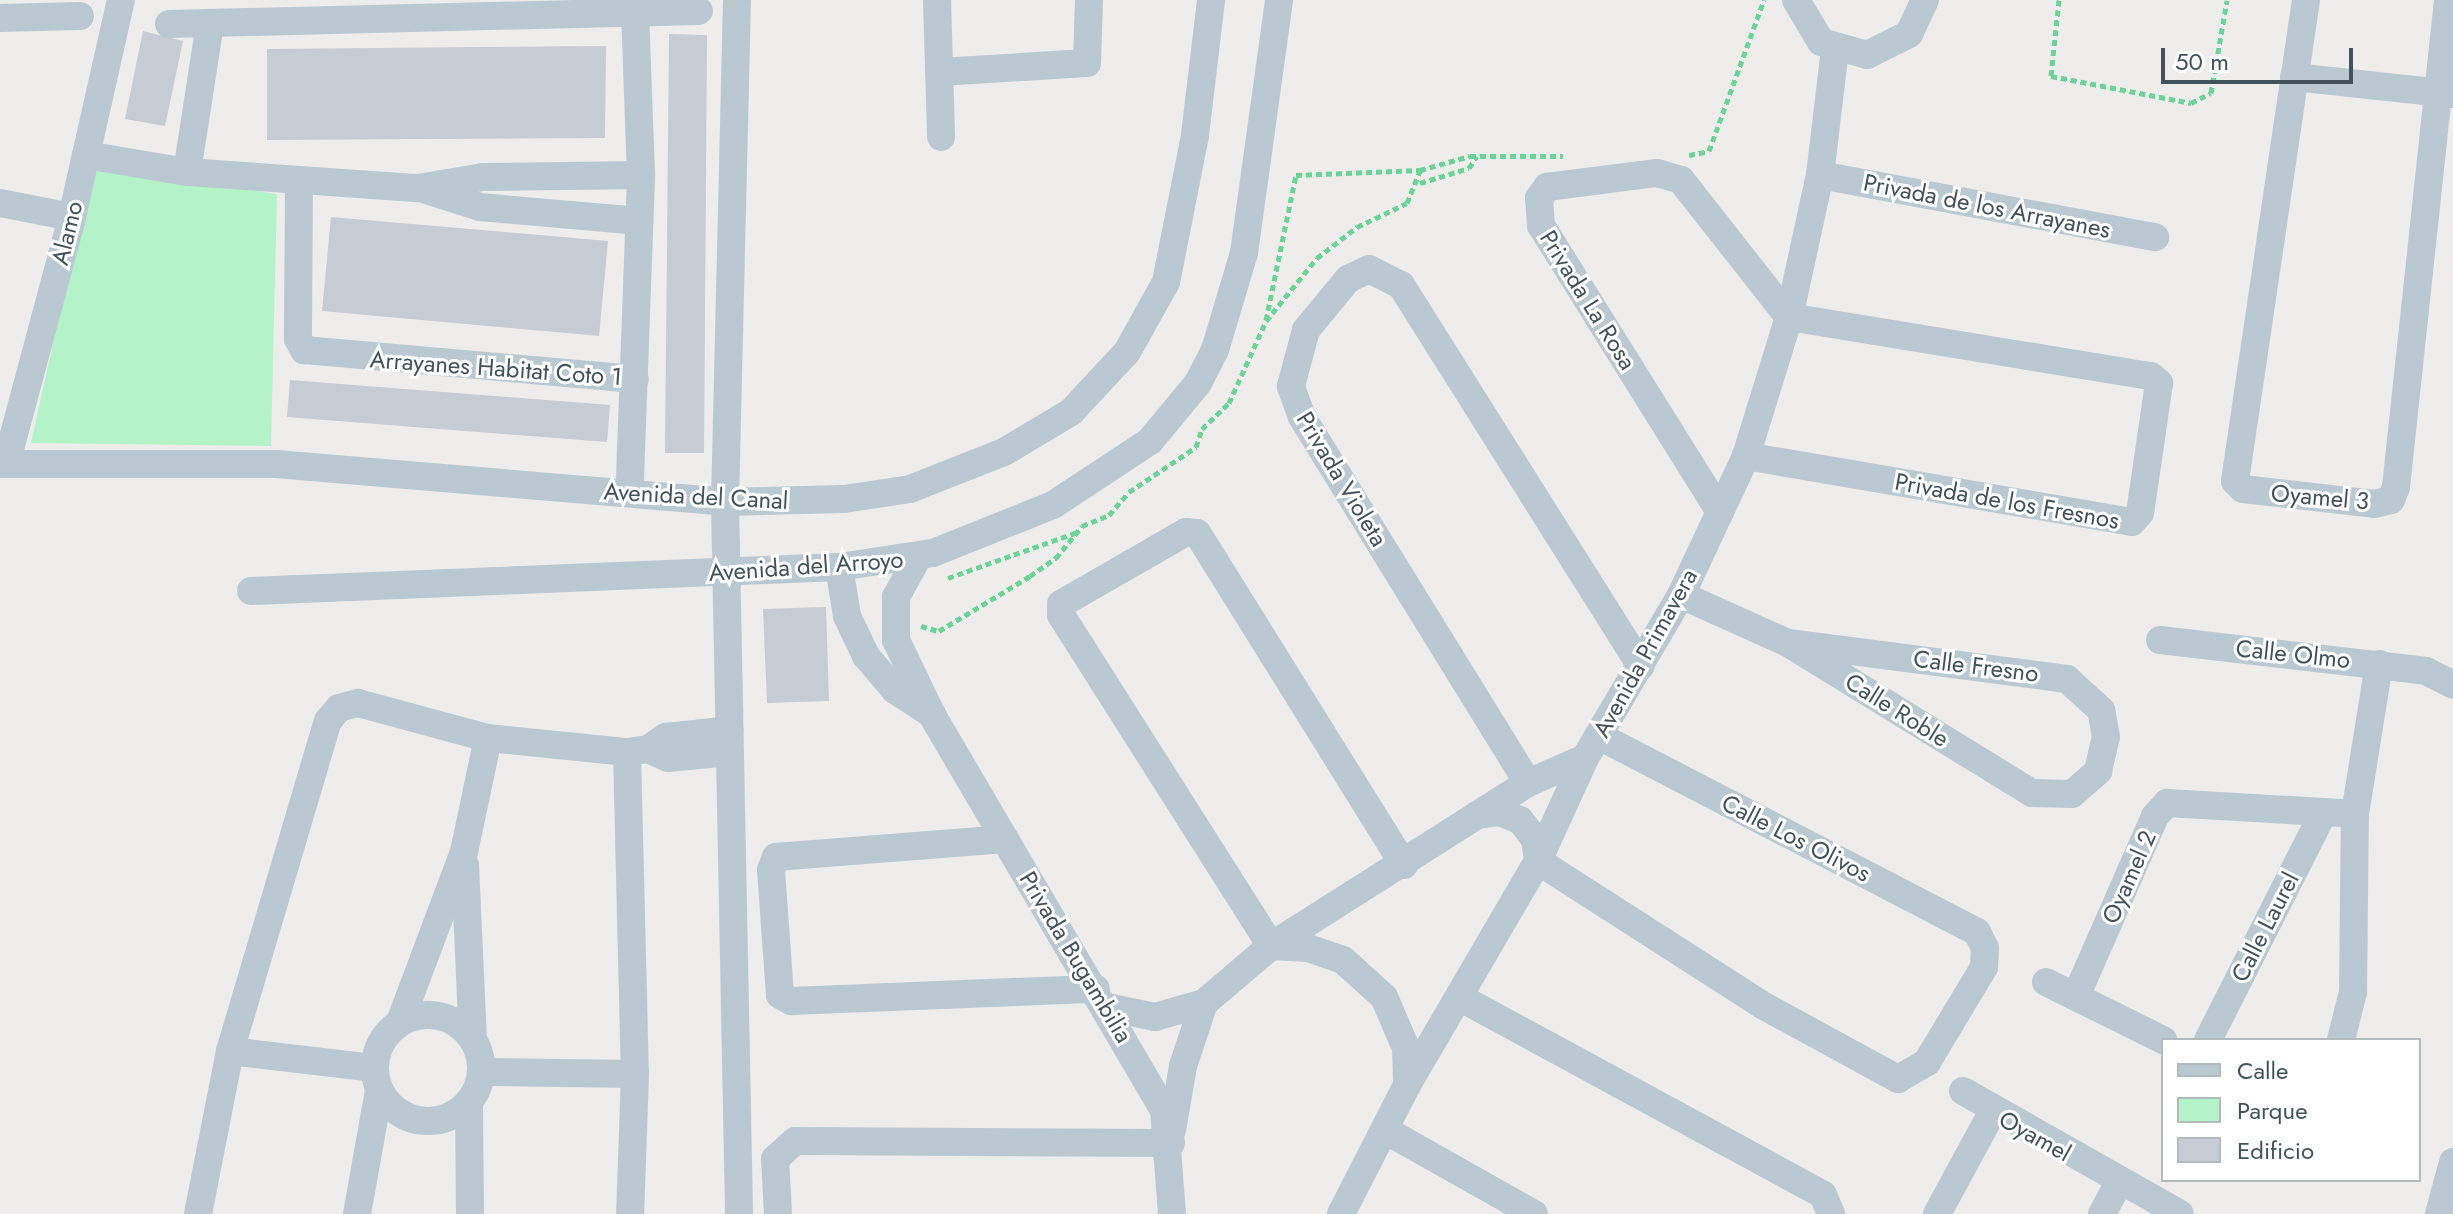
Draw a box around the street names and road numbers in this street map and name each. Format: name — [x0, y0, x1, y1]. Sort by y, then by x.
street label: Privada de los Arrayanes — [1861, 168, 2113, 244]
street label: Alamo — [45, 198, 89, 268]
street label: Privada La Rosa — [1534, 225, 1642, 375]
street label: Arrayanes Habitat Coto 1 — [369, 345, 623, 391]
street label: Privada Violeta — [1291, 406, 1393, 552]
street label: Privada de los Fresnos — [1893, 467, 2121, 535]
street label: Avenida del Canal — [603, 477, 789, 515]
street label: Oyamel 3 — [2270, 478, 2370, 516]
street label: Avenida del Arroyo — [708, 545, 904, 587]
street label: Avenida Primavera — [1587, 564, 1703, 742]
street label: Calle Olmo — [2234, 634, 2352, 674]
street label: Calle Fresno — [1912, 644, 2040, 688]
street label: Calle Roble — [1840, 667, 1954, 753]
street label: Calle Los Olivos — [1717, 788, 1875, 888]
street label: Oyamel 2 — [2096, 826, 2162, 928]
street label: Privada Bugambilia — [1013, 866, 1139, 1048]
street label: Calle Laurel — [2225, 867, 2305, 987]
street label: Oyamel — [1994, 1104, 2076, 1168]

